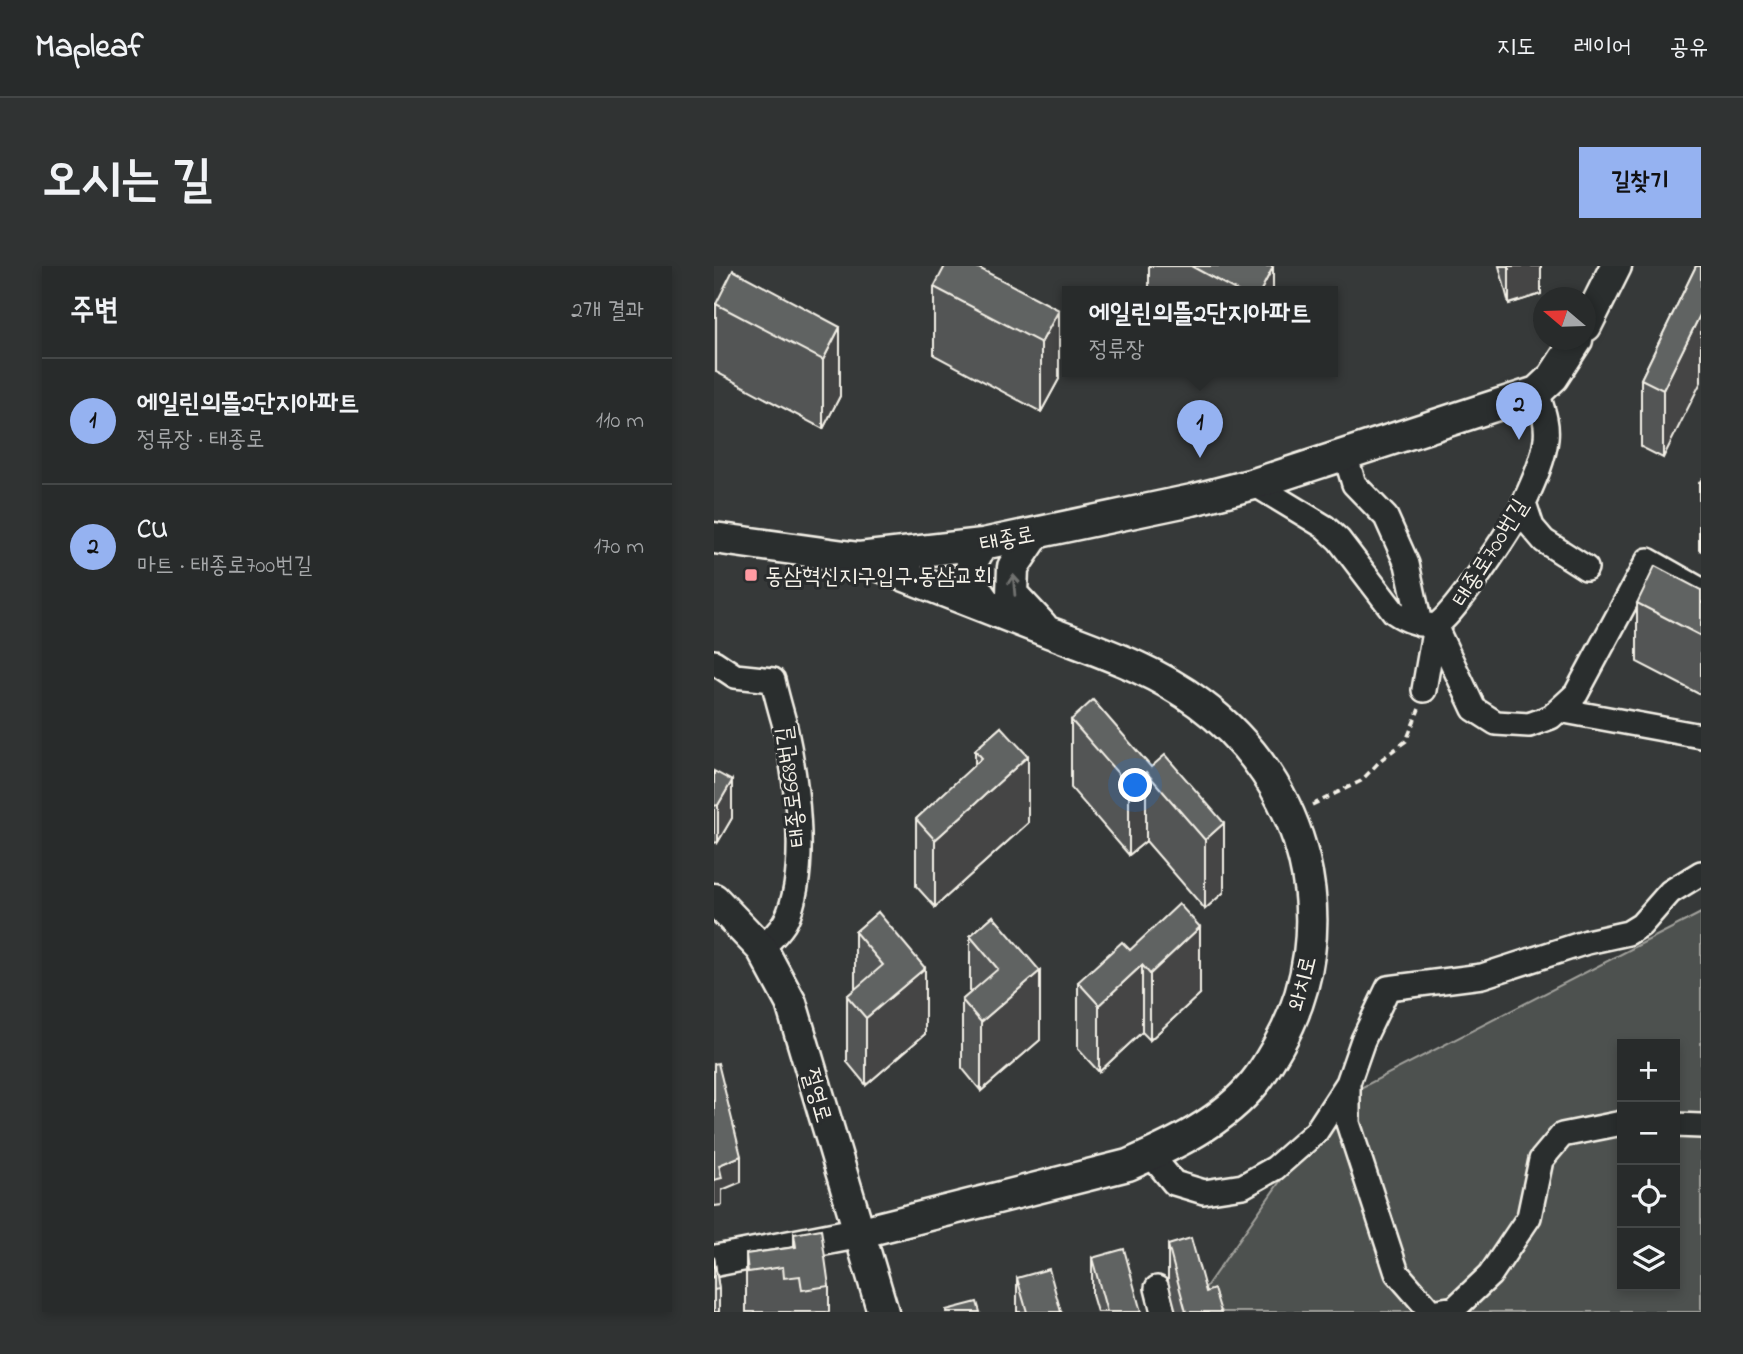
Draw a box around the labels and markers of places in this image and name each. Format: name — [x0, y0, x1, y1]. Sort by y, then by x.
pin: 2 — [1496, 382, 1542, 440]
pin: 1 — [1177, 400, 1223, 458]
place label: 동삼혁신지구입구.동삼교회 — [765, 561, 992, 594]
marker: 동삼혁신지구입구.동삼교회 — [743, 567, 759, 583]

